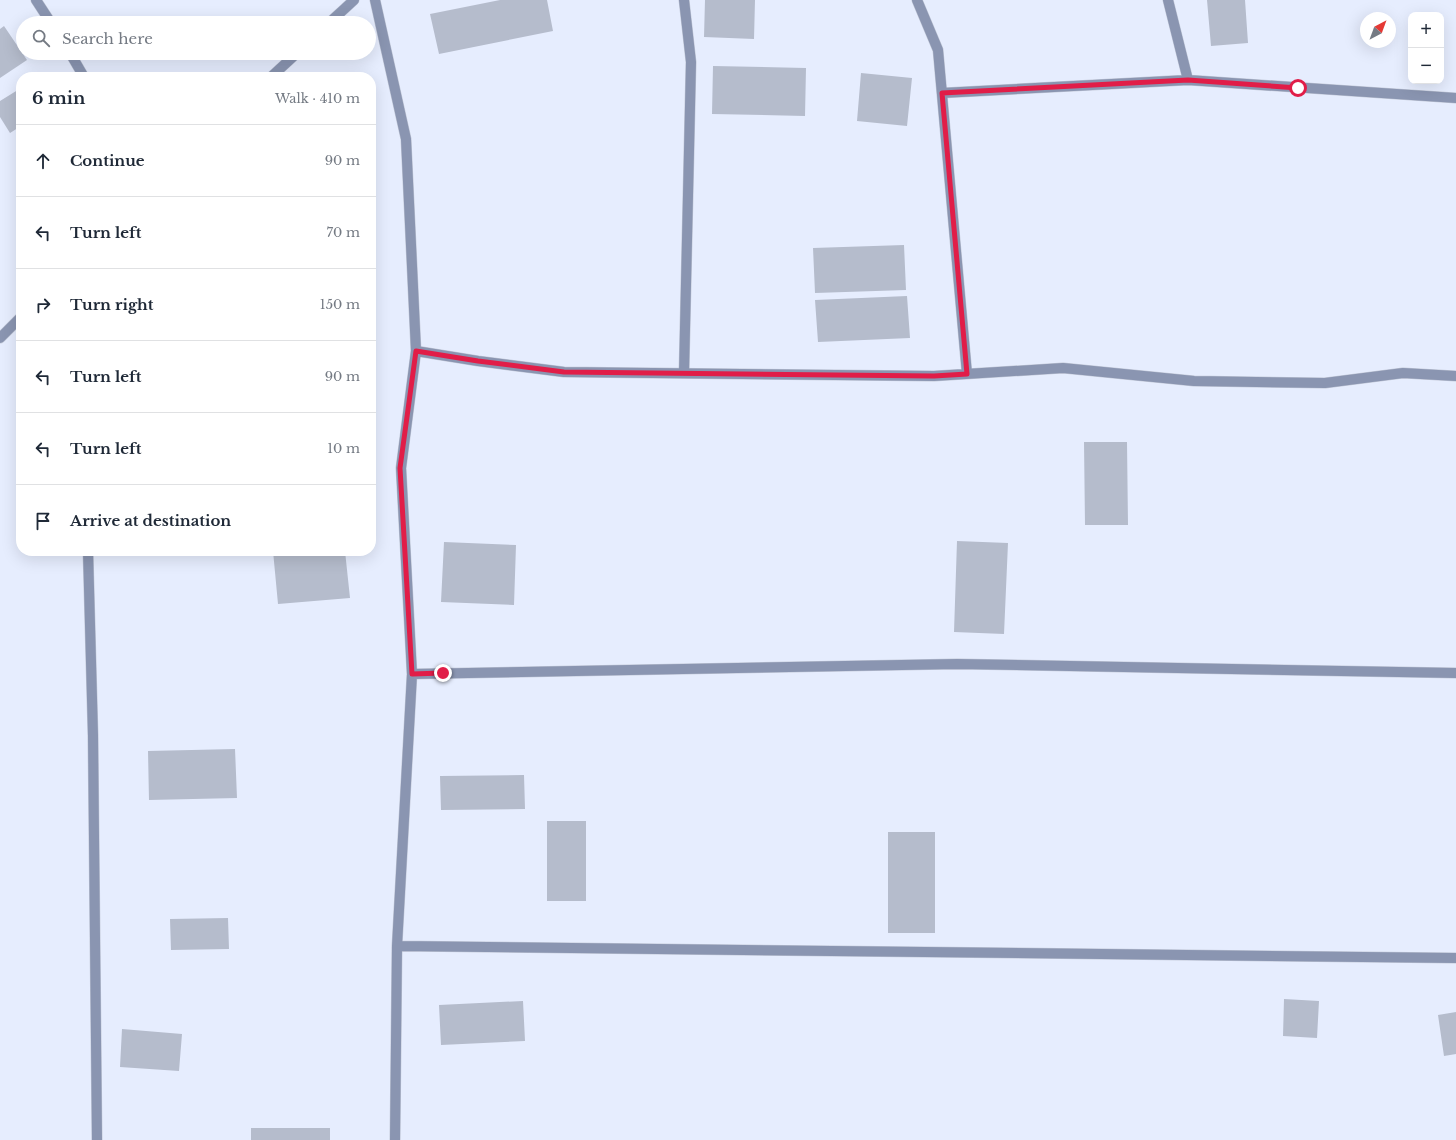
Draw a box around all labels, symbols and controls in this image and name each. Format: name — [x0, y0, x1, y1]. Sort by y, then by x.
north arrow — [1360, 12, 1396, 48]
map controls — [1408, 12, 1444, 84]
button: + — [1408, 12, 1444, 48]
search box — [16, 16, 376, 60]
icon: search — [30, 27, 52, 49]
text: Search here — [62, 29, 153, 48]
button: − — [1408, 48, 1444, 84]
route start — [1289, 79, 1307, 97]
text: 6 min — [32, 88, 85, 109]
text: Walk · 410 m — [275, 90, 360, 107]
icon: ahead — [32, 150, 54, 172]
text: Continue — [70, 151, 145, 170]
text: 90 m — [325, 152, 360, 169]
icon: left — [32, 222, 54, 244]
text: Turn left — [70, 223, 141, 242]
text: 70 m — [327, 224, 360, 241]
icon: right — [32, 294, 54, 316]
text: Turn right — [70, 295, 153, 314]
text: 150 m — [320, 296, 360, 313]
icon: left — [32, 366, 54, 388]
text: Turn left — [70, 367, 141, 386]
text: 90 m — [325, 368, 360, 385]
icon: left — [32, 438, 54, 460]
text: Turn left — [70, 439, 141, 458]
text: 10 m — [327, 440, 360, 457]
icon: arrive — [32, 510, 54, 532]
text: Arrive at destination — [70, 511, 231, 530]
route end — [434, 664, 452, 682]

